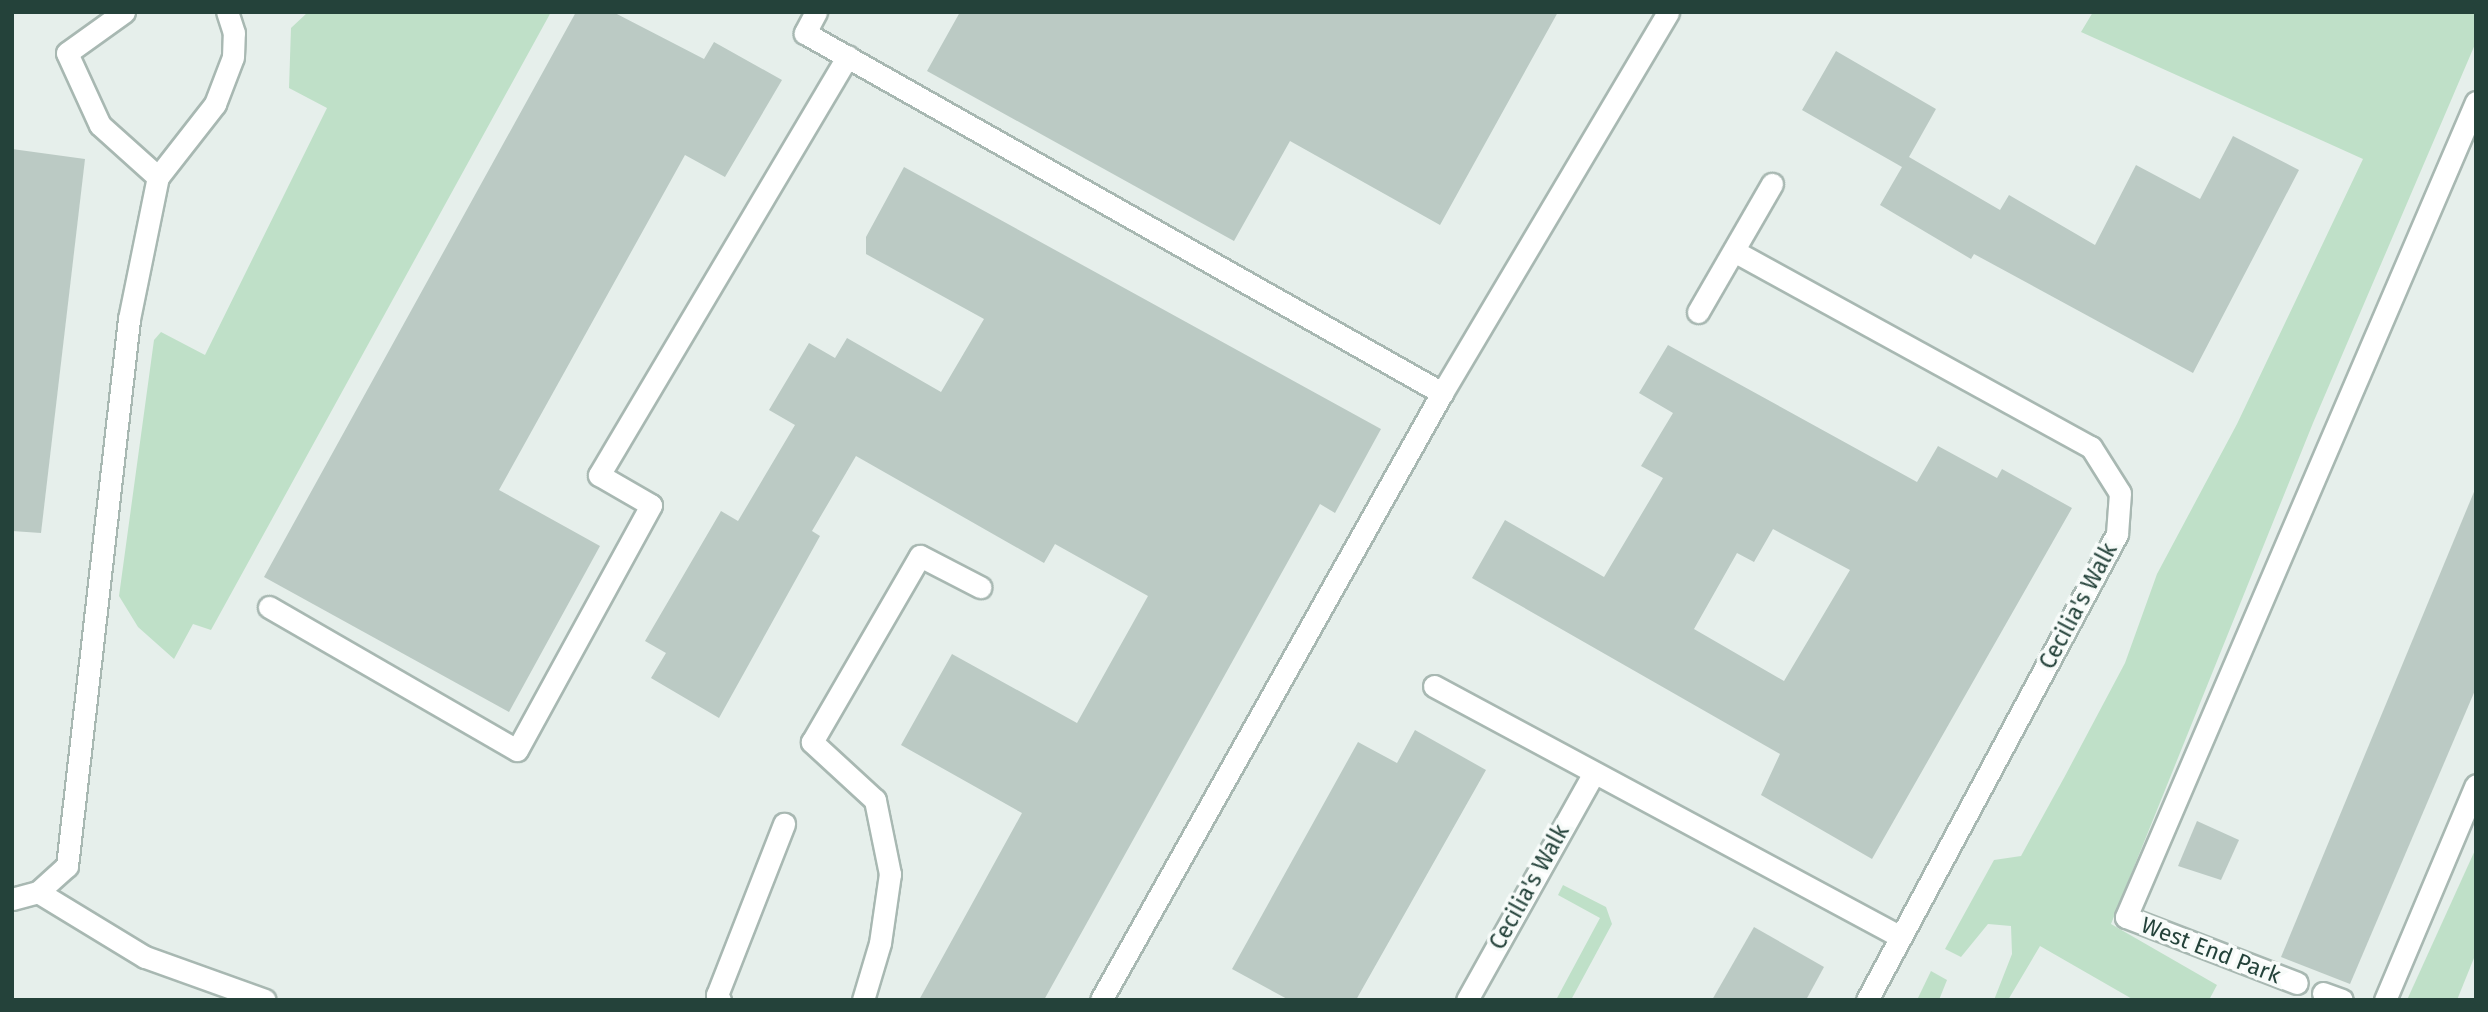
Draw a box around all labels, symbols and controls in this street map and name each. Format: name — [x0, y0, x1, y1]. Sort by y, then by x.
street label: Cecilia's Walk — [2033, 538, 2123, 674]
street label: Cecilia's Walk — [1483, 820, 1575, 954]
street label: West End Park — [2137, 911, 2285, 989]

